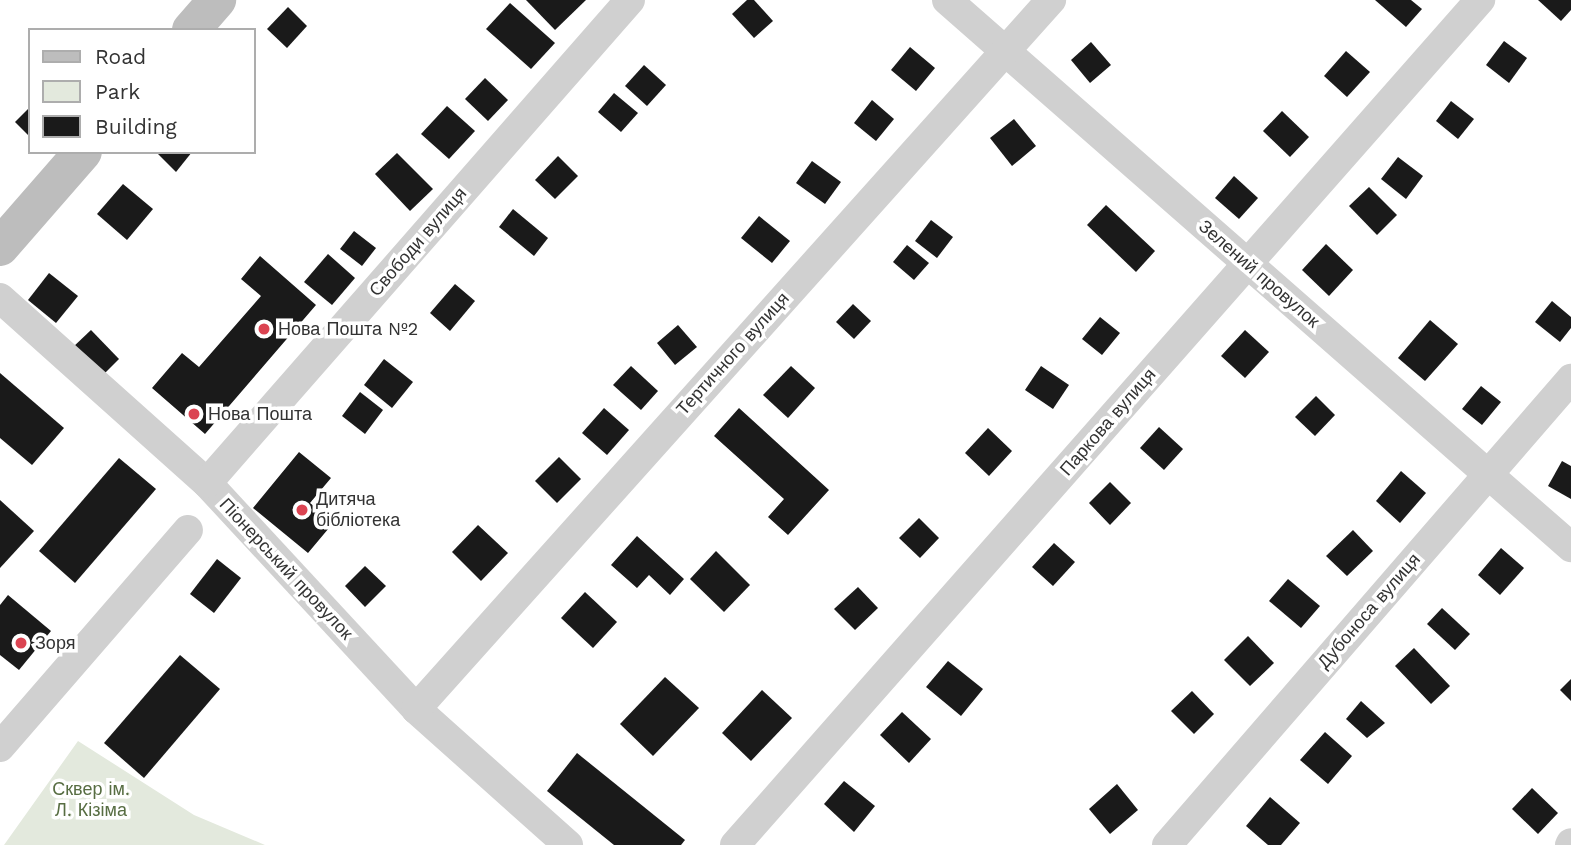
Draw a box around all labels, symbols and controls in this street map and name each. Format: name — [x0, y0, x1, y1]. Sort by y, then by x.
legend — [28, 28, 256, 154]
text: Road — [95, 44, 146, 69]
text: Park — [95, 79, 140, 104]
text: Building — [95, 114, 177, 139]
street label: Свободи вулиця — [365, 183, 471, 301]
street label: Зелений провулок — [1194, 216, 1324, 332]
street label: Тертичного вулиця — [672, 288, 794, 420]
place label: Нова Пошта №2 — [278, 318, 418, 340]
marker: Нова Пошта №2 — [256, 321, 272, 337]
street label: Паркова вулиця — [1056, 364, 1160, 480]
place label: Нова Пошта — [208, 403, 312, 425]
marker: Нова Пошта — [186, 406, 202, 422]
place label: Дитяча бібліотека — [316, 489, 400, 532]
street label: Піонерський провулок — [215, 494, 357, 644]
marker: Дитяча бібліотека — [294, 502, 310, 518]
street label: Дубоноса вулиця — [1313, 549, 1425, 673]
place label: Зоря — [35, 632, 75, 654]
marker: Зоря — [13, 635, 29, 651]
park label: Сквер ім. Л. Кізіма — [52, 779, 130, 822]

